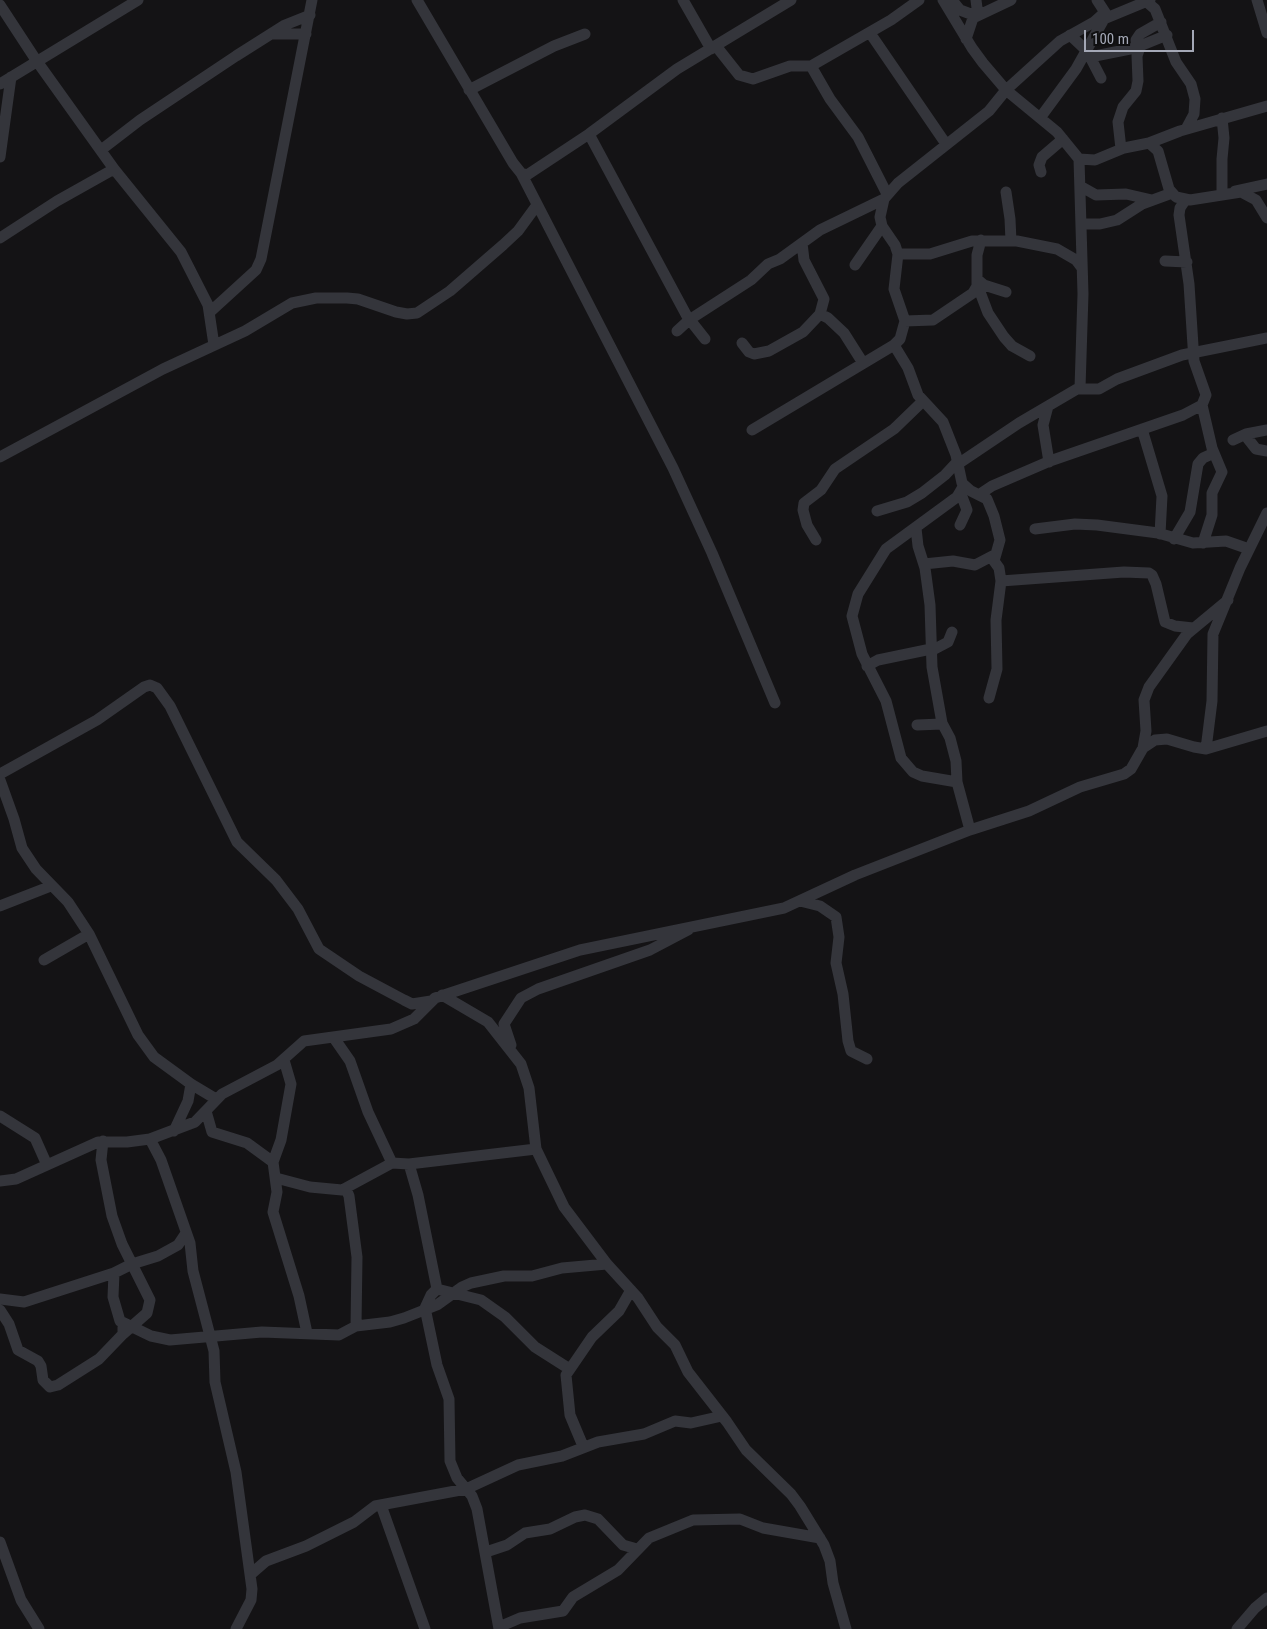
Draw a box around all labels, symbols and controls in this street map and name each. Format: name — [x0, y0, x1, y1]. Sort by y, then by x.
scale bar — [1087, 20, 1197, 52]
text: 100 m — [1092, 30, 1129, 48]

